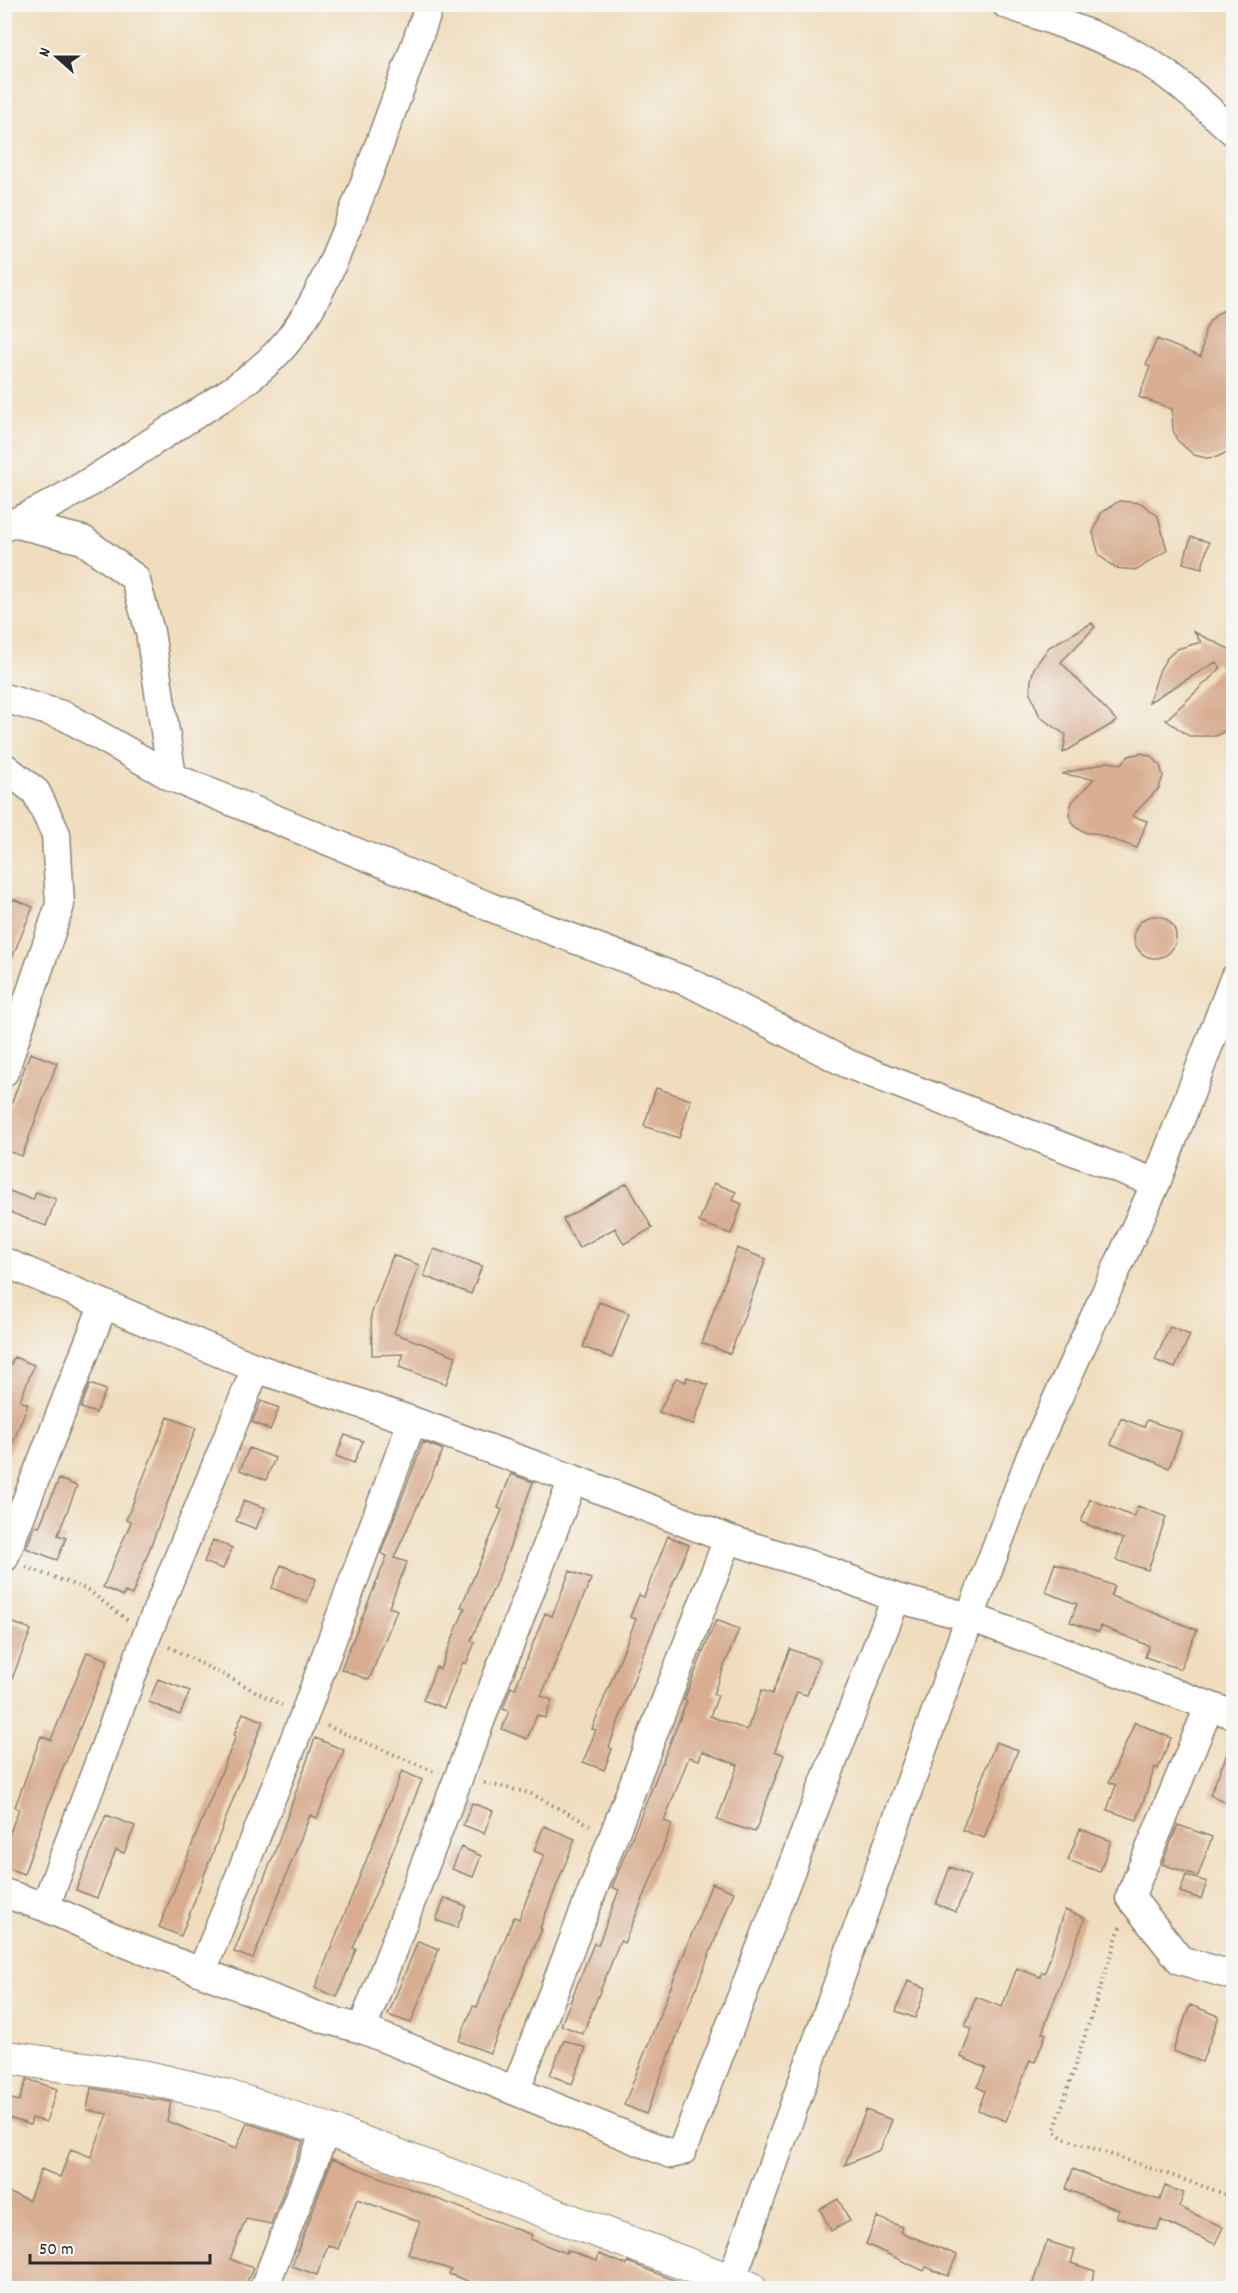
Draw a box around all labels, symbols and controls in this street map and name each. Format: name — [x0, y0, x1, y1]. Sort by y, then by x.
north arrow — [27, 27, 87, 87]
text: N — [33, 45, 58, 60]
scale bar — [30, 2227, 210, 2265]
text: 50 m — [39, 2238, 74, 2263]

